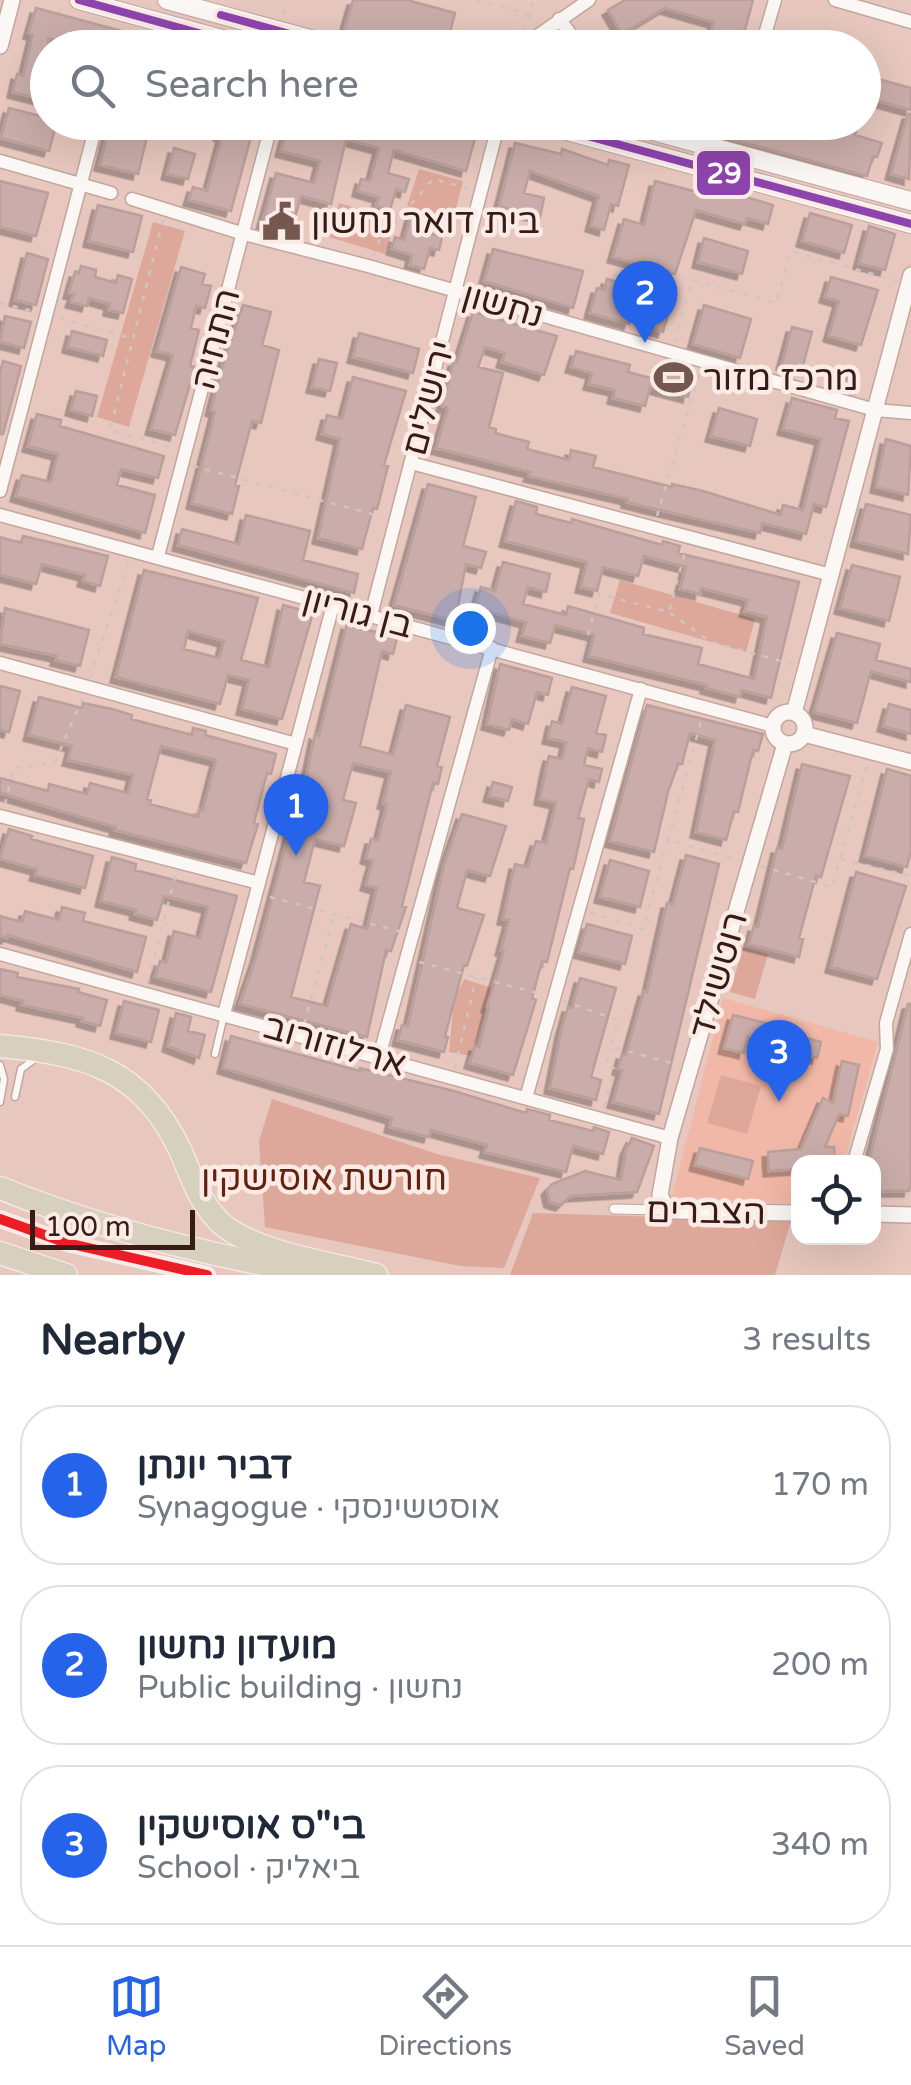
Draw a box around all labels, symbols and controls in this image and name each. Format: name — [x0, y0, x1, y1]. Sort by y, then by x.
search box — [30, 30, 881, 140]
icon: search — [65, 58, 120, 113]
text: Search here — [145, 62, 359, 108]
line badge: 29 — [695, 149, 752, 197]
text: 29 — [706, 157, 742, 191]
public building icon: בית דואר נחשון — [260, 200, 302, 242]
place label: בית דואר נחשון — [311, 201, 540, 243]
pin: 2 — [612, 260, 678, 343]
street label: נחשון — [457, 274, 548, 337]
street label: התחיה — [182, 284, 250, 394]
street label: ירושלים — [394, 336, 464, 460]
sports icon: מרכז מזור — [652, 357, 694, 399]
place label: מרכז מזור — [703, 358, 859, 400]
street label: בן גוריון — [298, 578, 417, 648]
your location — [445, 603, 496, 654]
pin: 1 — [264, 774, 328, 856]
street label: רוטשילד — [681, 907, 757, 1043]
street label: ארלוזורוב — [259, 1006, 411, 1086]
pin: 3 — [746, 1020, 812, 1102]
map controls — [791, 1155, 881, 1245]
button: locate — [791, 1155, 881, 1245]
park label: חורשת אוסישקין — [201, 1158, 447, 1200]
street label: הצברים — [646, 1190, 766, 1234]
scale bar — [30, 1205, 195, 1250]
text: 100 m — [45, 1210, 131, 1244]
text: Nearby — [40, 1315, 185, 1366]
text: 3 results — [742, 1321, 871, 1359]
text: דביר יונתן — [137, 1443, 293, 1489]
text: 1 — [64, 1466, 85, 1504]
text: 170 m — [771, 1466, 869, 1504]
text: Synagogue · אוסטשינסקי — [137, 1489, 500, 1527]
text: מועדון נחשון — [137, 1623, 337, 1669]
text: 2 — [64, 1646, 85, 1684]
text: 200 m — [771, 1646, 869, 1684]
text: Public building · נחשון — [137, 1669, 463, 1707]
text: בי"ס אוסישקין — [137, 1803, 366, 1849]
text: 3 — [64, 1826, 85, 1864]
text: 340 m — [771, 1826, 869, 1864]
text: School · ביאליק — [137, 1849, 360, 1887]
tab: Map — [106, 1969, 166, 2063]
tab: Directions — [378, 1969, 512, 2063]
tab: Saved — [724, 1969, 805, 2063]

